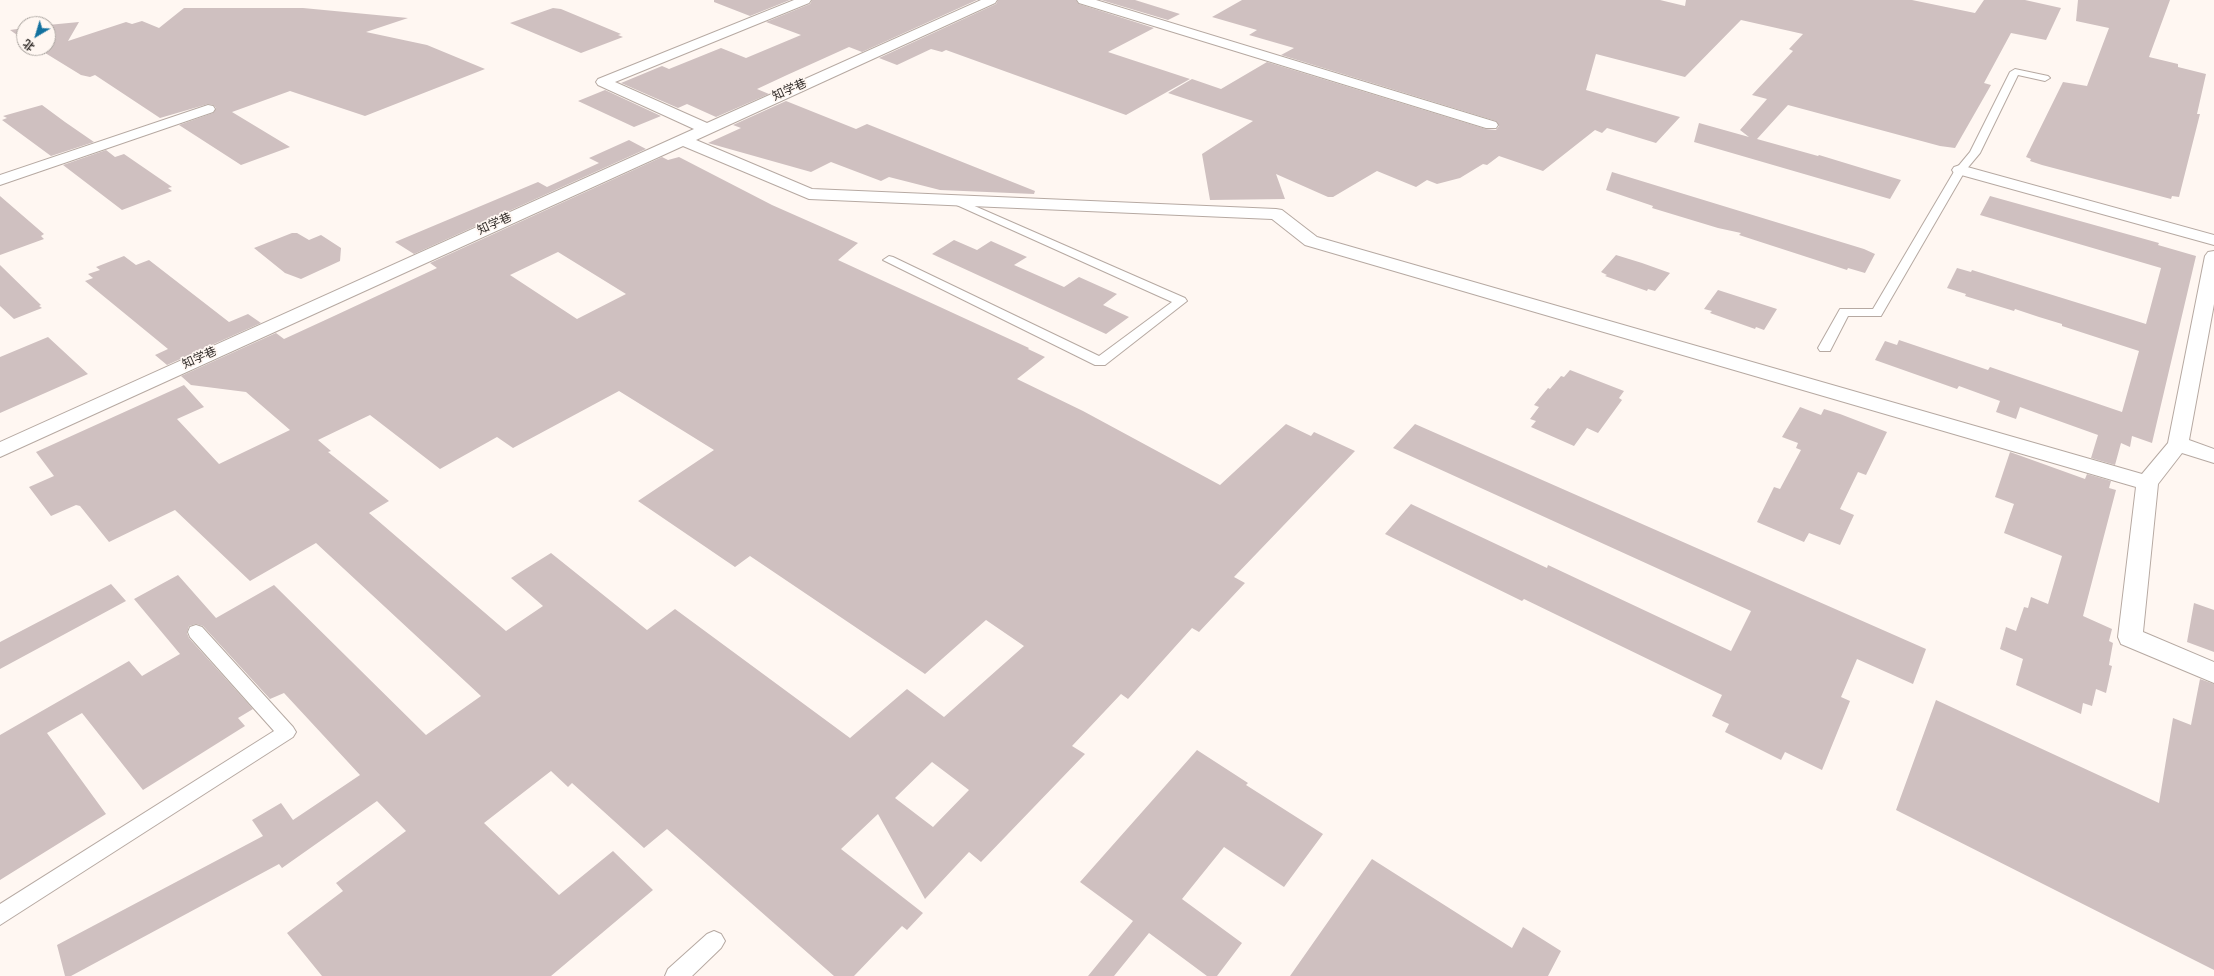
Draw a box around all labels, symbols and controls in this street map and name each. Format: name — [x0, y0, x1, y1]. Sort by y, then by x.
north arrow — [16, 16, 56, 56]
text: 北 — [21, 36, 38, 54]
street label: 知学巷 — [771, 77, 809, 105]
street label: 知学巷 — [476, 211, 514, 239]
street label: 知学巷 — [181, 345, 219, 373]

